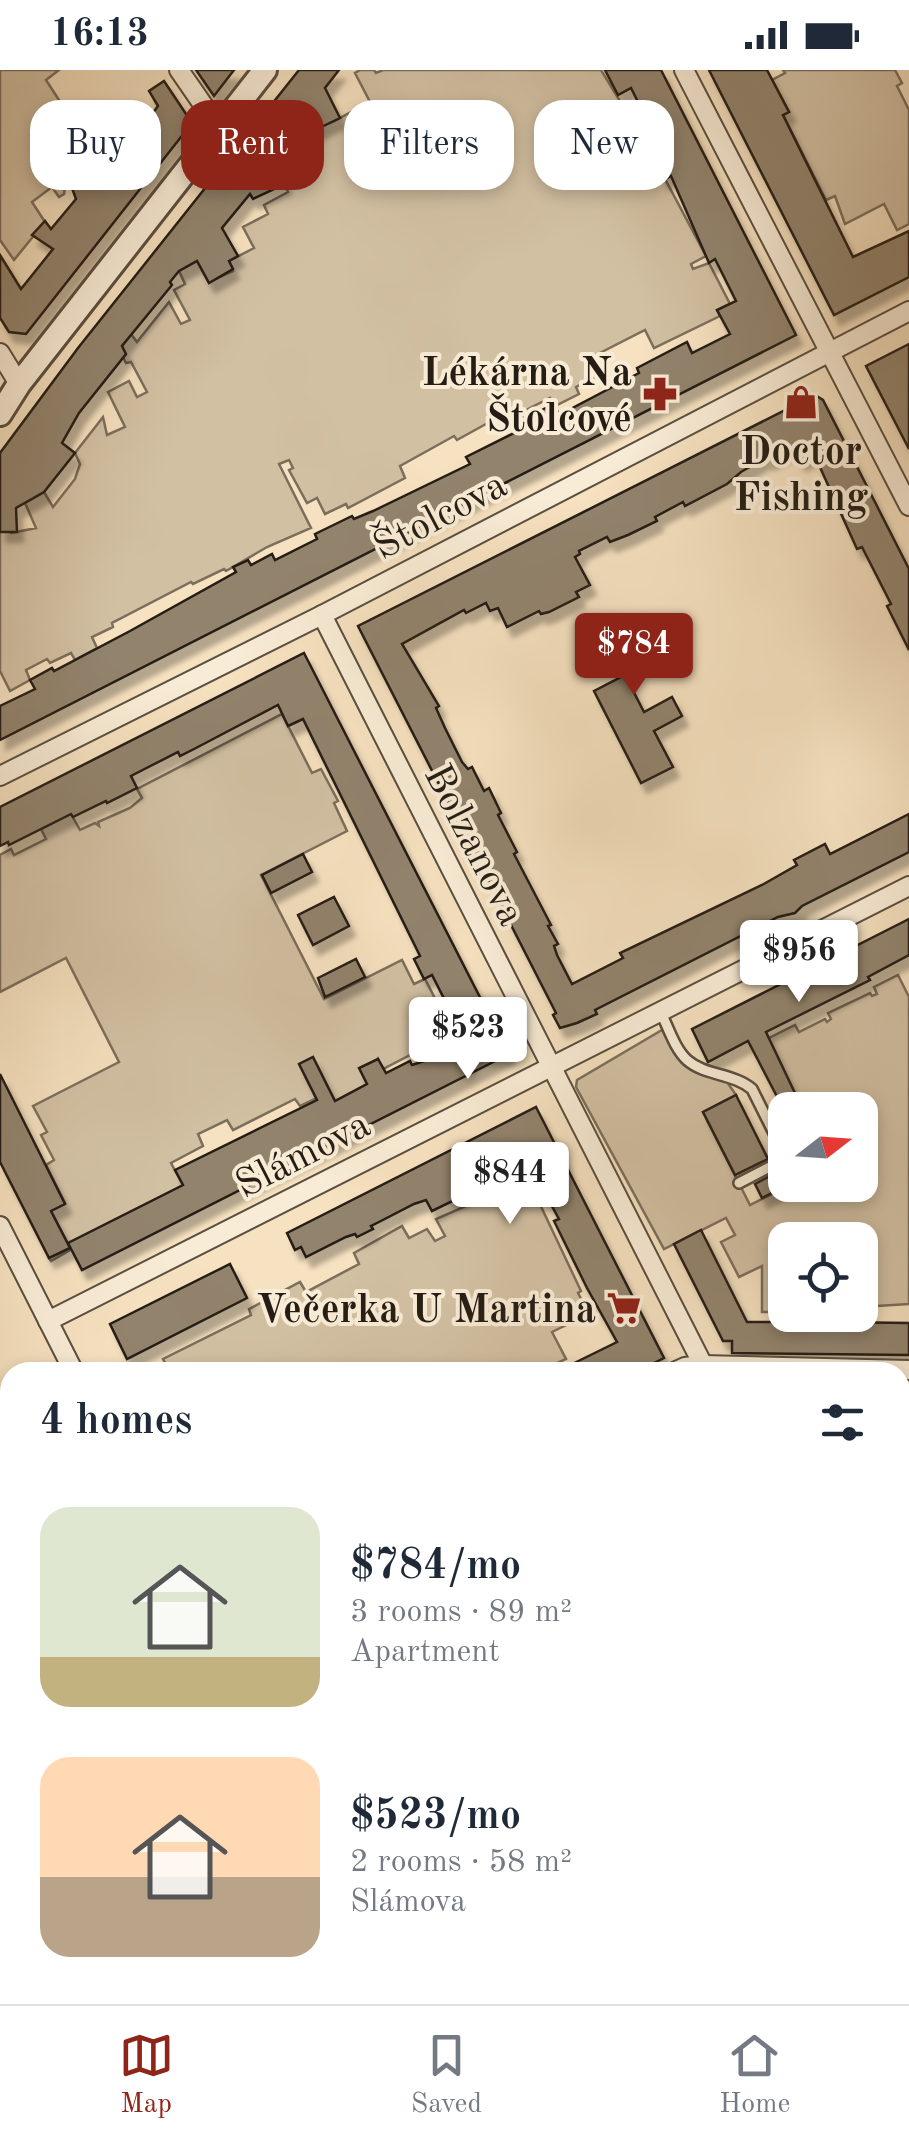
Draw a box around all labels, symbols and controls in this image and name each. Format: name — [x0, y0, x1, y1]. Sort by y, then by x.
text: 16:13 — [50, 16, 149, 54]
chip: Buy — [30, 100, 161, 190]
chip: Rent — [181, 100, 324, 190]
chip: Filters — [344, 100, 514, 190]
chip: New — [534, 100, 674, 190]
place label: Lékárna Na Štolcové — [422, 355, 632, 441]
pharmacy icon: Lékárna Na Štolcové — [641, 375, 679, 413]
shop icon: Doctor Fishing — [782, 383, 820, 421]
place label: Doctor Fishing — [734, 434, 868, 520]
street label: Štolcova — [364, 459, 514, 569]
pin: $784 — [575, 613, 693, 698]
text: $784 — [597, 629, 671, 661]
street label: Bolzanova — [415, 759, 530, 933]
pin: $956 — [740, 920, 858, 1005]
text: $956 — [762, 936, 836, 968]
pin: $523 — [409, 997, 527, 1082]
text: $523 — [431, 1013, 505, 1045]
north arrow — [768, 1092, 878, 1202]
map controls — [768, 1092, 878, 1332]
street label: Slámova — [230, 1106, 378, 1207]
pin: $844 — [451, 1142, 569, 1227]
text: $844 — [473, 1158, 547, 1190]
button: locate — [768, 1222, 878, 1332]
supermarket icon: Večerka U Martina — [605, 1289, 643, 1327]
place label: Večerka U Martina — [256, 1292, 596, 1332]
icon: filters — [815, 1395, 870, 1450]
text: 4 homes — [40, 1401, 192, 1443]
text: $784/mo — [350, 1546, 521, 1588]
icon: home — [120, 1547, 240, 1667]
text: 3 rooms · 89 m² — [350, 1597, 572, 1629]
text: Apartment — [350, 1637, 500, 1669]
text: $523/mo — [350, 1796, 521, 1838]
icon: home — [120, 1797, 240, 1917]
text: 2 rooms · 58 m² — [350, 1847, 572, 1879]
text: Slámova — [350, 1887, 466, 1919]
tab: Map — [119, 2028, 174, 2123]
tab: Saved — [411, 2028, 482, 2123]
tab: Home — [719, 2028, 790, 2123]

